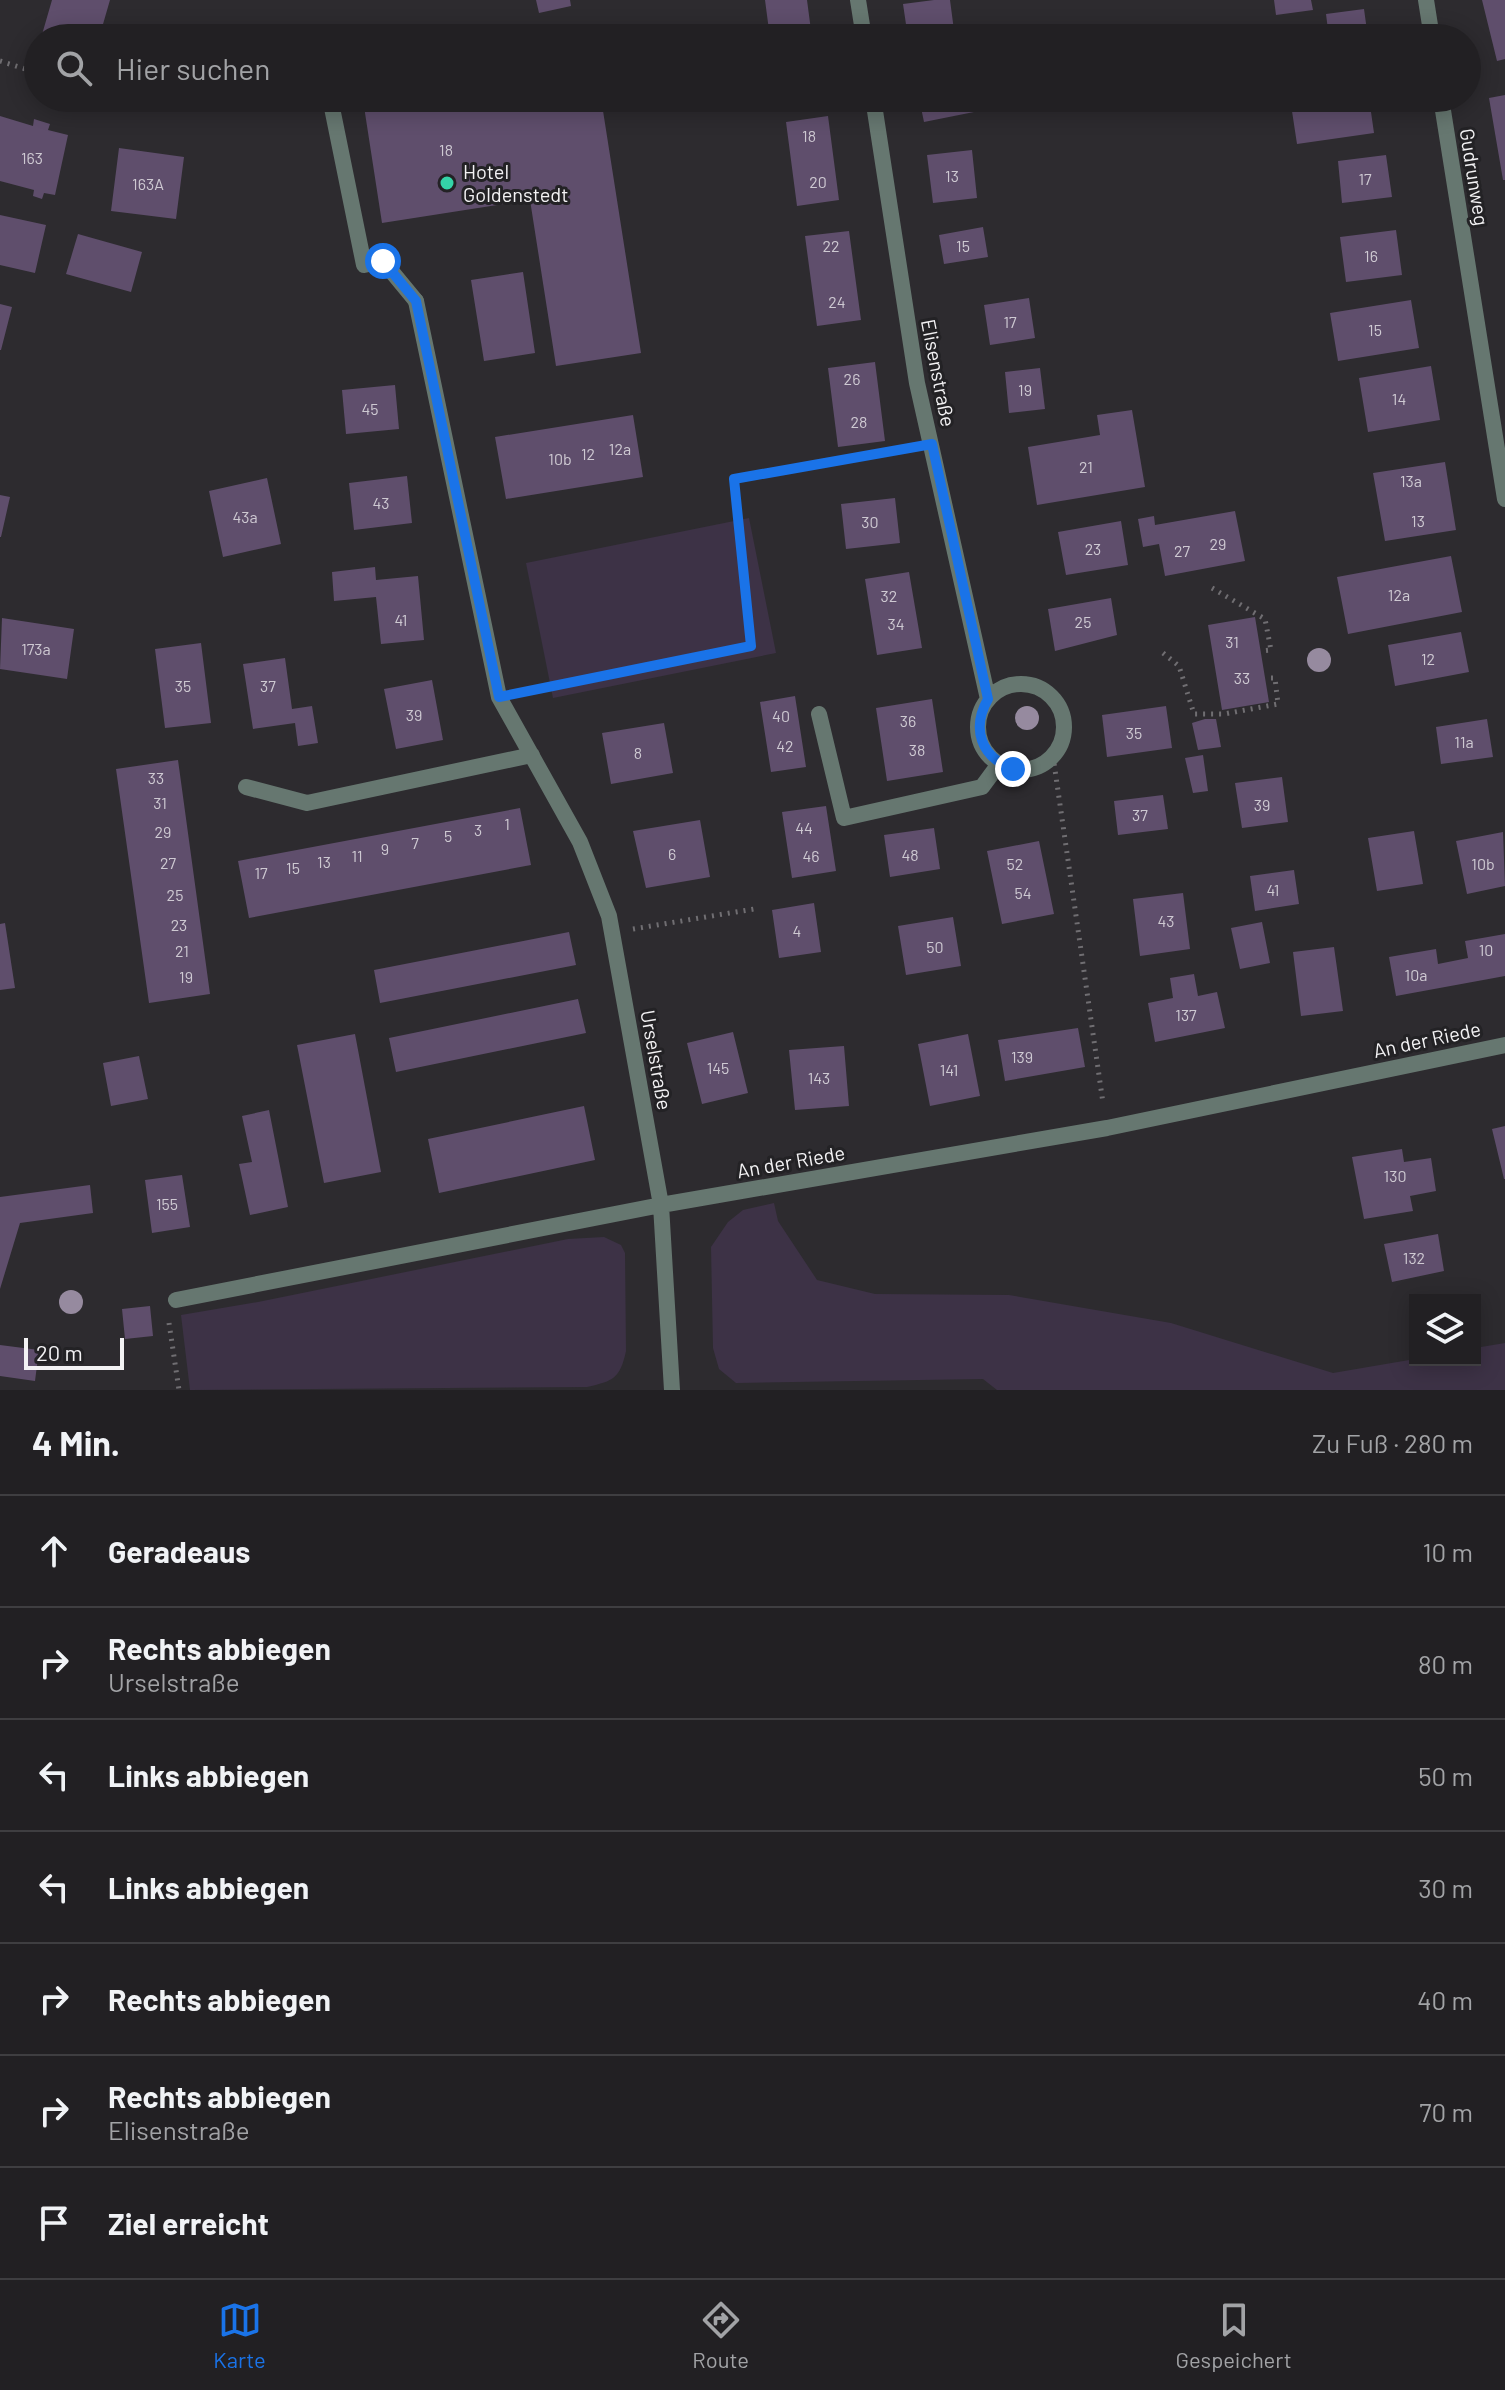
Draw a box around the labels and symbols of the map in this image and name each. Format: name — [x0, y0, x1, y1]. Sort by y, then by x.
house number: 18 — [802, 126, 816, 145]
street label: Gudrunweg — [1455, 127, 1495, 227]
house number: 18 — [439, 140, 453, 159]
house number: 163 — [21, 148, 43, 167]
place label: Hotel Goldenstedt — [463, 159, 569, 206]
house number: 13 — [945, 166, 959, 185]
house number: 17 — [1358, 169, 1372, 188]
house number: 20 — [809, 172, 827, 191]
house number: 163A — [132, 174, 164, 193]
marker: Hotel Goldenstedt — [438, 174, 456, 192]
house number: 22 — [822, 236, 840, 255]
house number: 15 — [956, 236, 970, 255]
route start — [365, 243, 401, 279]
house number: 16 — [1364, 246, 1378, 265]
house number: 24 — [828, 292, 846, 311]
house number: 17 — [1003, 312, 1017, 331]
street label: Elisenstraße — [917, 317, 961, 429]
house number: 15 — [1368, 320, 1382, 339]
house number: 26 — [844, 369, 860, 388]
house number: 19 — [1018, 380, 1032, 399]
house number: 14 — [1392, 389, 1406, 408]
house number: 45 — [361, 399, 379, 418]
house number: 28 — [851, 412, 867, 431]
house number: 12a — [609, 439, 631, 458]
house number: 12 — [581, 444, 595, 463]
house number: 10b — [548, 449, 572, 468]
house number: 21 — [1079, 457, 1093, 476]
house number: 13a — [1400, 471, 1422, 490]
house number: 43 — [372, 493, 390, 512]
house number: 43a — [232, 507, 258, 526]
house number: 13 — [1411, 511, 1425, 530]
house number: 30 — [861, 512, 879, 531]
house number: 29 — [1210, 534, 1226, 553]
house number: 23 — [1085, 539, 1101, 558]
house number: 27 — [1174, 541, 1190, 560]
house number: 12a — [1388, 585, 1410, 604]
house number: 32 — [881, 586, 897, 605]
house number: 41 — [395, 610, 407, 629]
house number: 25 — [1075, 612, 1091, 631]
house number: 34 — [887, 614, 905, 633]
house number: 31 — [1225, 632, 1239, 651]
house number: 173a — [21, 639, 51, 658]
house number: 12 — [1421, 649, 1435, 668]
house number: 33 — [1234, 668, 1250, 687]
house number: 35 — [175, 676, 191, 695]
house number: 37 — [260, 676, 276, 695]
house number: 39 — [406, 705, 422, 724]
house number: 40 — [772, 706, 790, 725]
house number: 36 — [900, 711, 916, 730]
house number: 35 — [1126, 723, 1142, 742]
house number: 11a — [1454, 732, 1474, 751]
house number: 42 — [776, 736, 794, 755]
house number: 38 — [909, 740, 925, 759]
house number: 8 — [634, 743, 642, 762]
route end — [995, 751, 1031, 787]
house number: 33 — [148, 768, 164, 787]
house number: 31 — [153, 793, 167, 812]
house number: 39 — [1254, 795, 1270, 814]
house number: 37 — [1132, 805, 1148, 824]
house number: 1 — [504, 814, 510, 833]
house number: 44 — [795, 818, 813, 837]
house number: 3 — [474, 820, 482, 839]
house number: 29 — [155, 822, 171, 841]
house number: 5 — [444, 826, 452, 845]
house number: 7 — [411, 833, 419, 852]
house number: 9 — [381, 839, 389, 858]
house number: 6 — [668, 844, 676, 863]
house number: 48 — [901, 845, 919, 864]
house number: 11 — [351, 846, 363, 865]
house number: 46 — [802, 846, 820, 865]
house number: 13 — [317, 852, 331, 871]
house number: 27 — [160, 853, 176, 872]
house number: 52 — [1007, 854, 1023, 873]
house number: 10b — [1471, 854, 1495, 873]
house number: 15 — [286, 858, 300, 877]
house number: 17 — [254, 863, 268, 882]
house number: 41 — [1267, 880, 1279, 899]
house number: 54 — [1014, 883, 1032, 902]
house number: 25 — [167, 885, 183, 904]
house number: 43 — [1157, 911, 1175, 930]
house number: 23 — [171, 915, 187, 934]
house number: 4 — [793, 921, 801, 940]
house number: 50 — [926, 937, 944, 956]
house number: 10 — [1479, 940, 1493, 959]
house number: 21 — [175, 941, 189, 960]
house number: 10a — [1405, 965, 1427, 984]
house number: 19 — [179, 967, 193, 986]
house number: 137 — [1175, 1005, 1197, 1024]
street label: Urselstraße — [636, 1008, 678, 1112]
street label: An der Riede — [1371, 1016, 1483, 1062]
house number: 139 — [1011, 1047, 1033, 1066]
house number: 145 — [707, 1058, 729, 1077]
house number: 141 — [940, 1060, 958, 1079]
house number: 143 — [808, 1068, 830, 1087]
street label: An der Riede — [735, 1140, 847, 1182]
house number: 130 — [1384, 1166, 1406, 1185]
house number: 155 — [156, 1194, 178, 1213]
house number: 132 — [1403, 1248, 1425, 1267]
scale bar — [24, 1334, 124, 1370]

